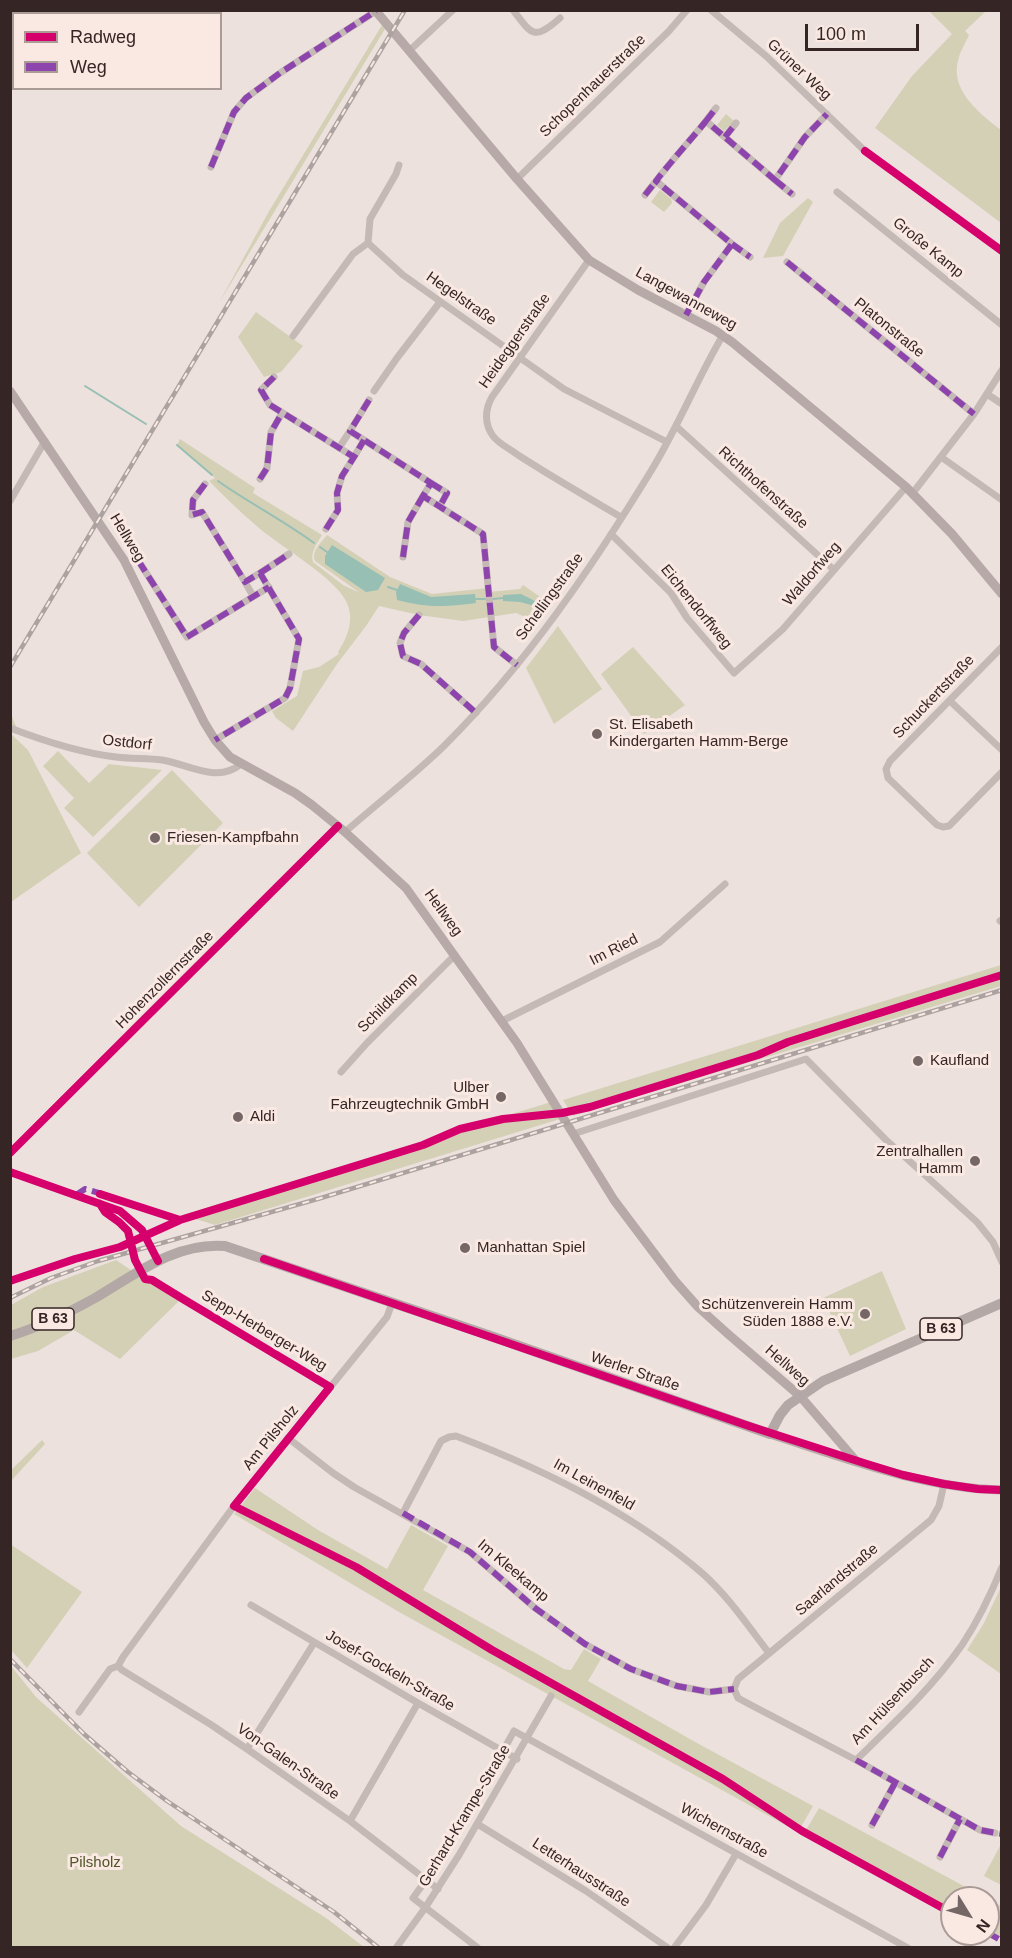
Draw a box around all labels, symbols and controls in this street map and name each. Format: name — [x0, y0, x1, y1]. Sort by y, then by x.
legend — [12, 12, 222, 90]
scale bar — [808, 12, 922, 50]
text: 100 m — [816, 24, 866, 44]
text: Radweg — [70, 27, 136, 47]
street label: Schopenhauerstraße — [536, 31, 650, 141]
street label: Grüner Weg — [763, 36, 835, 104]
text: Weg — [70, 57, 107, 77]
street label: Große Kamp — [889, 214, 967, 282]
street label: Langewanneweg — [632, 264, 740, 334]
street label: Hegelstraße — [422, 268, 500, 330]
street label: Heideggerstraße — [476, 290, 554, 392]
street label: Platonstraße — [850, 294, 928, 362]
street label: Richthofenstraße — [715, 443, 811, 533]
street label: Hellweg — [106, 510, 148, 566]
street label: Waldorfweg — [779, 538, 845, 610]
street label: Schellingstraße — [512, 550, 588, 644]
street label: Eichendorffweg — [657, 561, 735, 653]
street label: Schuckertstraße — [890, 651, 978, 743]
place label: St. Elisabeth Kindergarten Hamm-Berge — [609, 716, 788, 751]
marker: St. Elisabeth Kindergarten Hamm-Berge — [590, 727, 604, 741]
street label: Ostdorf — [102, 731, 152, 755]
place label: Friesen-Kampfbahn — [167, 829, 299, 847]
marker: Friesen-Kampfbahn — [148, 831, 162, 845]
street label: Hellweg — [420, 886, 466, 940]
street label: Hohenzollernstraße — [112, 927, 218, 1033]
street label: Im Ried — [587, 930, 641, 970]
street label: Schildkamp — [354, 969, 422, 1037]
place label: Kaufland — [930, 1052, 989, 1070]
marker: Kaufland — [911, 1054, 925, 1068]
place label: Ulber Fahrzeugtechnik GmbH — [331, 1079, 489, 1114]
marker: Ulber Fahrzeugtechnik GmbH — [494, 1090, 508, 1104]
place label: Aldi — [250, 1108, 275, 1126]
marker: Aldi — [231, 1110, 245, 1124]
place label: Zentralhallen Hamm — [876, 1143, 963, 1178]
marker: Zentralhallen Hamm — [968, 1154, 982, 1168]
place label: Manhattan Spiel — [477, 1239, 585, 1257]
marker: Manhattan Spiel — [458, 1241, 472, 1255]
street label: Sepp-Herberger-Weg — [198, 1286, 330, 1376]
place label: Schützenverein Hamm Süden 1888 e.V. — [701, 1296, 853, 1331]
marker: Schützenverein Hamm Süden 1888 e.V. — [858, 1307, 872, 1321]
road number: B 63 — [32, 1308, 74, 1330]
road number: B 63 — [920, 1318, 962, 1340]
street label: Hellweg — [761, 1342, 813, 1390]
street label: Werler Straße — [588, 1348, 682, 1396]
street label: Am Pilsholz — [239, 1402, 303, 1474]
street label: Im Leinenfeld — [550, 1455, 638, 1515]
street label: Im Kleekamp — [474, 1536, 552, 1606]
street label: Saarlandstraße — [792, 1540, 882, 1620]
street label: Josef-Gockeln-Straße — [322, 1627, 458, 1715]
street label: Am Hülsenbusch — [848, 1653, 938, 1749]
street label: Von-Galen-Straße — [233, 1720, 343, 1804]
street label: Gerhard-Krampe-Straße — [415, 1742, 515, 1890]
street label: Wichernstraße — [677, 1799, 771, 1863]
street label: Letterhausstraße — [529, 1835, 633, 1911]
park label: Pilsholz — [69, 1854, 121, 1872]
north arrow — [940, 1886, 1000, 1946]
text: N — [973, 1916, 993, 1936]

